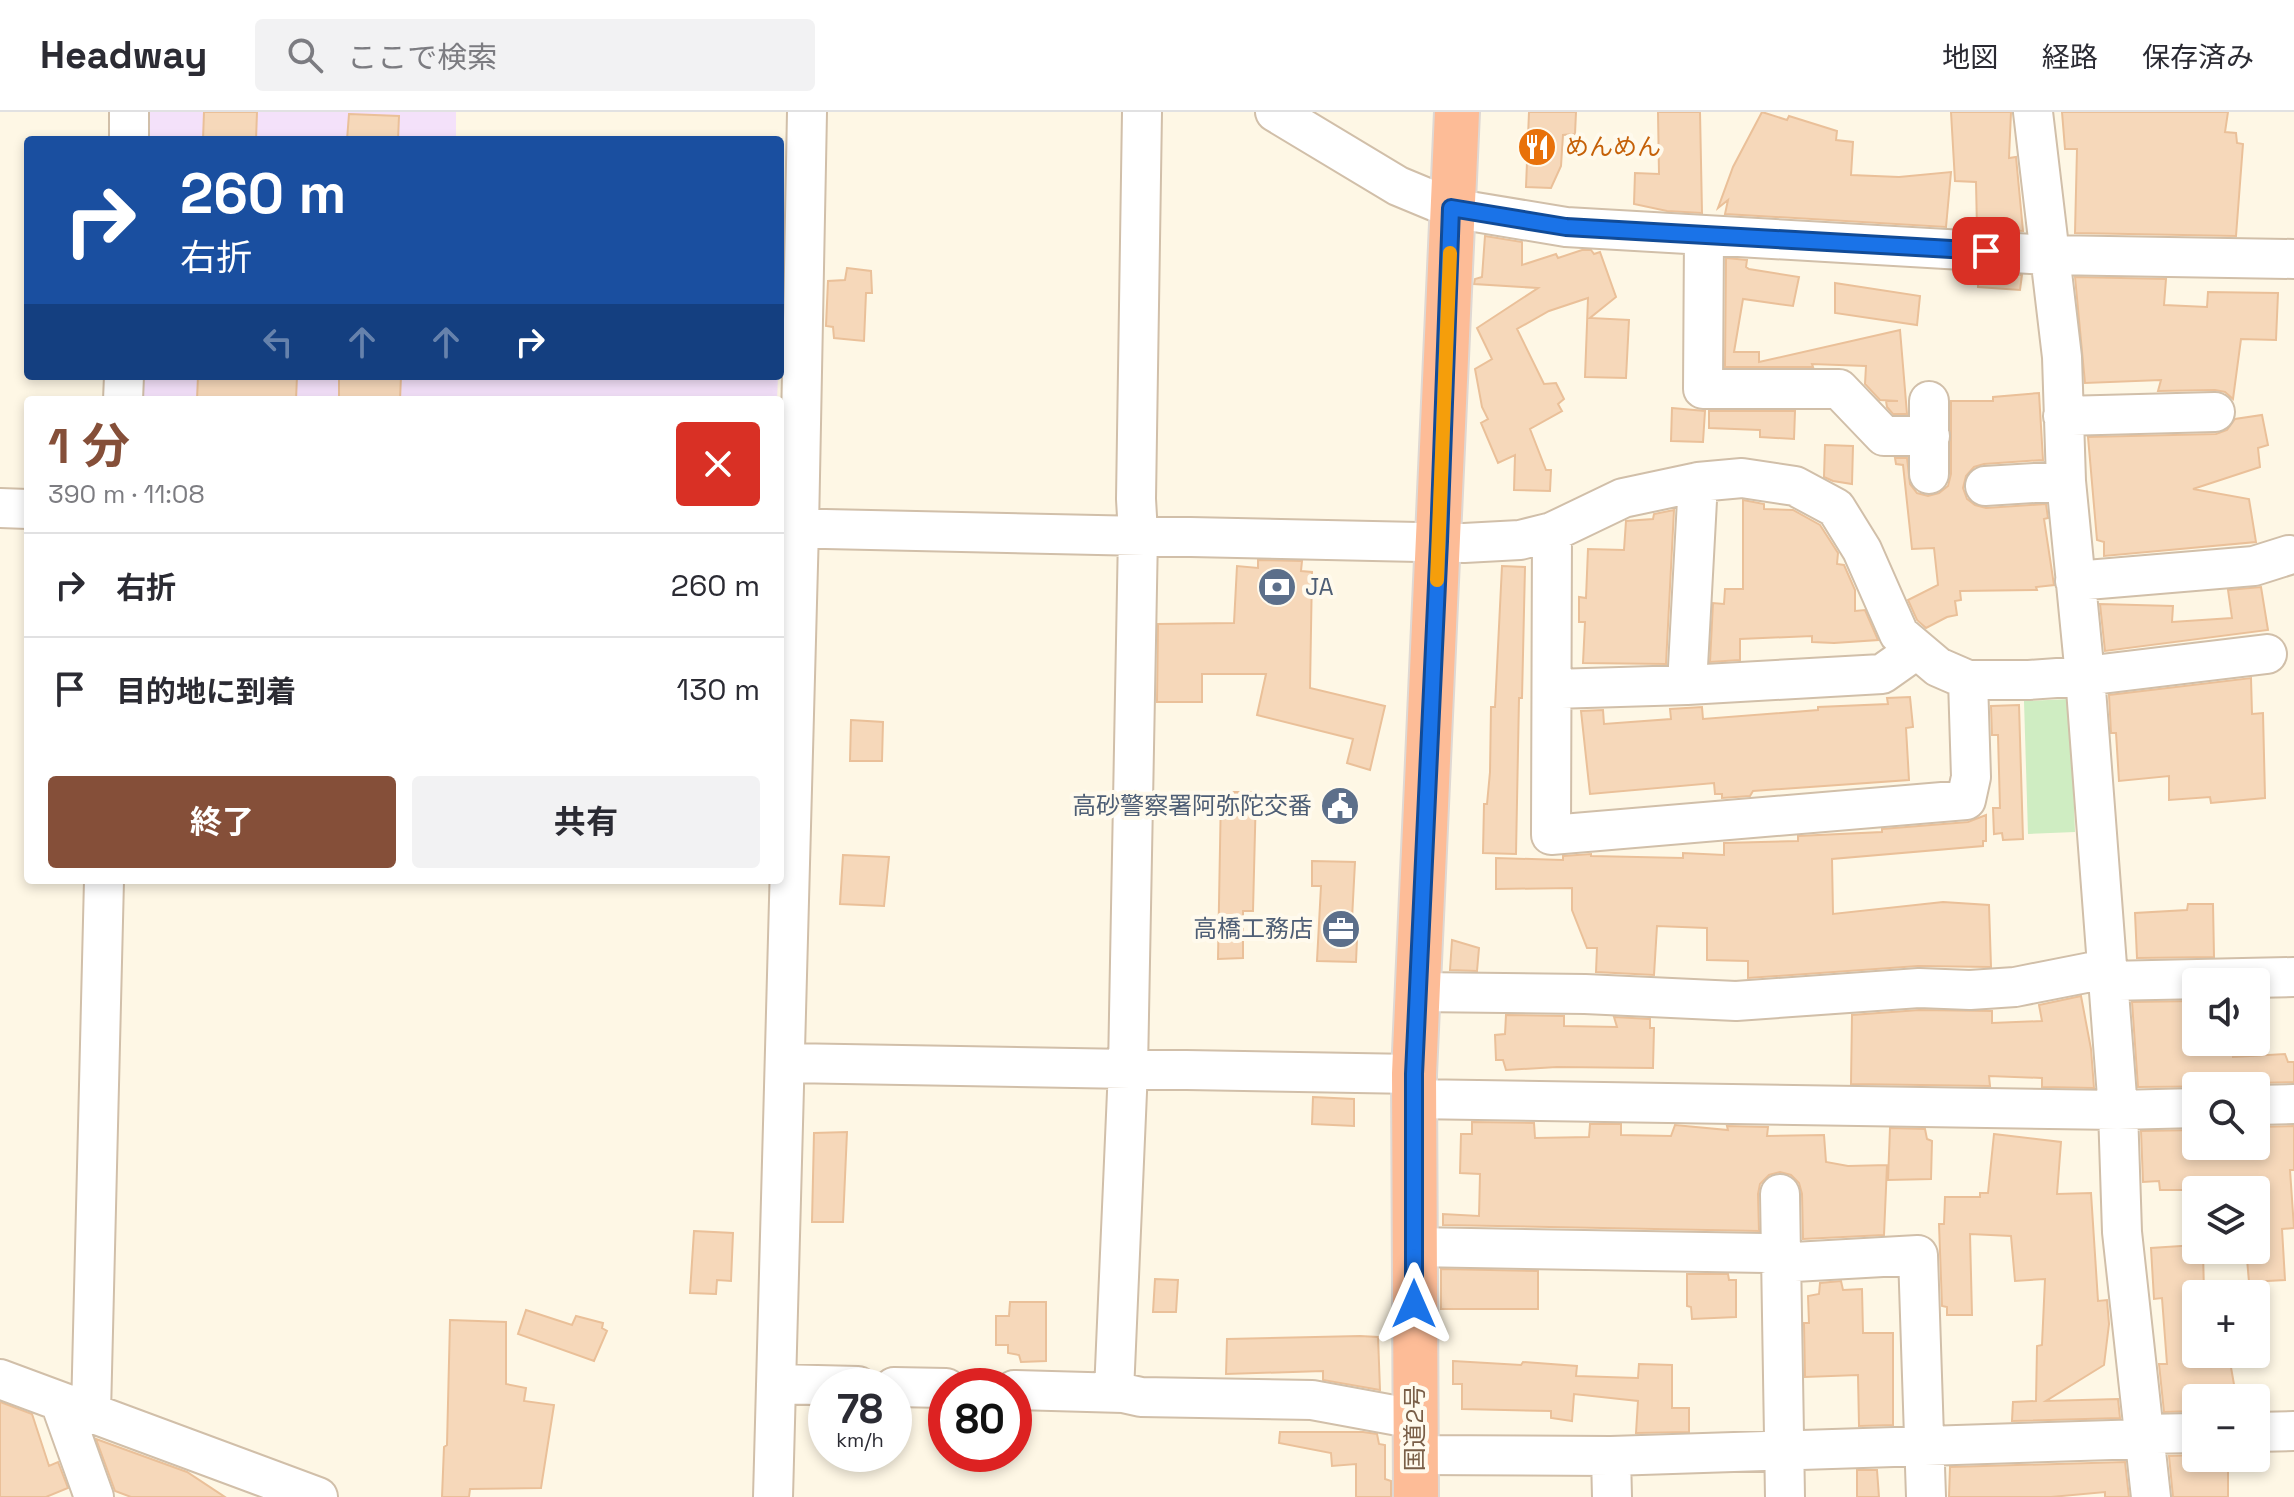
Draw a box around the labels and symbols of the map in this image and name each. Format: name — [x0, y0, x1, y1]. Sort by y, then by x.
restaurant icon: めんめん — [1516, 126, 1558, 168]
place label: めんめん — [1565, 131, 1661, 162]
pin — [1952, 217, 2020, 285]
bank icon: JA — [1256, 566, 1298, 608]
place label: JA — [1305, 571, 1334, 602]
public building icon: 高砂警察署阿弥陀交番 — [1319, 785, 1361, 827]
place label: 高砂警察署阿弥陀交番 — [1072, 790, 1312, 821]
office icon: 高橋工務店 — [1320, 908, 1362, 950]
place label: 高橋工務店 — [1193, 913, 1313, 944]
position arrow — [1372, 1262, 1456, 1346]
speed limit sign: 80 — [928, 1368, 1032, 1472]
street label: 国道2号 — [1399, 1385, 1430, 1471]

